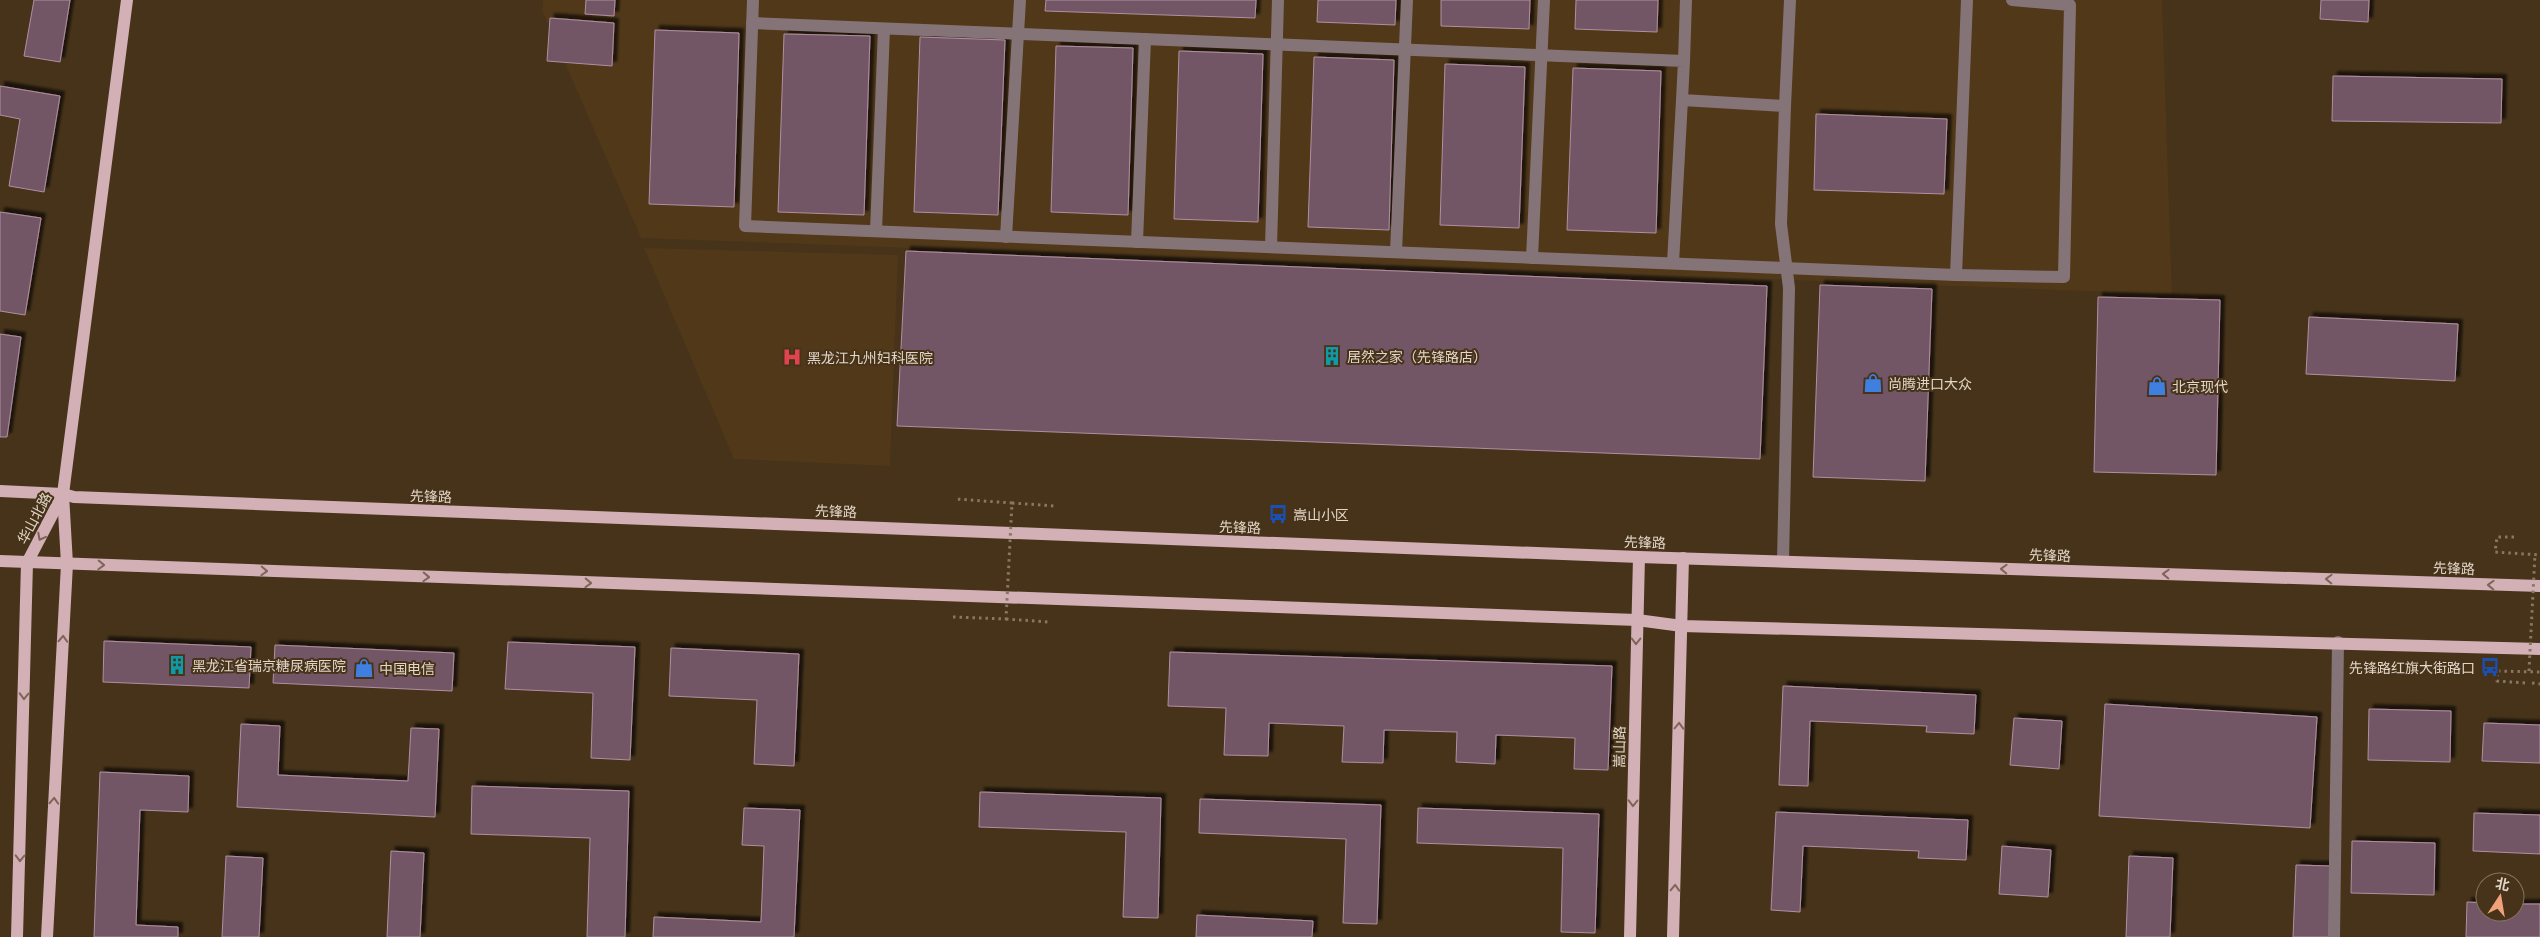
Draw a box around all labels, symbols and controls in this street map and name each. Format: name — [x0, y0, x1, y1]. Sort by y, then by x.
building icon: 居然之家（先锋路店） — [1321, 345, 1343, 367]
hospital icon: 黑龙江九州妇科医院 — [781, 346, 803, 368]
place label: 居然之家（先锋路店） — [1347, 348, 1487, 365]
place label: 黑龙江九州妇科医院 — [807, 349, 933, 366]
shop icon: 尚腾进口大众 — [1862, 372, 1884, 394]
place label: 尚腾进口大众 — [1888, 375, 1972, 392]
shop icon: 北京现代 — [2146, 375, 2168, 397]
place label: 北京现代 — [2172, 378, 2228, 395]
street label: 先锋路 — [410, 487, 452, 505]
street label: 华山北路 — [13, 489, 55, 547]
street label: 先锋路 — [815, 502, 857, 520]
bus stop icon: 嵩山小区 — [1267, 503, 1289, 525]
place label: 嵩山小区 — [1293, 506, 1349, 523]
street label: 先锋路 — [1219, 518, 1261, 536]
one-way arrow — [37, 532, 47, 541]
street label: 先锋路 — [1624, 533, 1666, 551]
street label: 先锋路 — [2029, 546, 2071, 564]
street label: 先锋路 — [2433, 559, 2475, 577]
one-way arrow — [97, 560, 105, 571]
one-way arrow — [2000, 563, 2008, 574]
one-way arrow — [260, 566, 268, 576]
one-way arrow — [2162, 569, 2170, 579]
one-way arrow — [422, 571, 430, 582]
one-way arrow — [2325, 574, 2333, 585]
one-way arrow — [585, 577, 593, 588]
one-way arrow — [2487, 579, 2495, 590]
one-way arrow — [57, 634, 68, 642]
one-way arrow — [1631, 637, 1641, 645]
building icon: 黑龙江省瑞京糖尿病医院 — [166, 654, 188, 676]
bus stop icon: 先锋路红旗大街路口 — [2479, 656, 2501, 678]
place label: 黑龙江省瑞京糖尿病医院 — [192, 657, 346, 674]
shop icon: 中国电信 — [353, 657, 375, 679]
place label: 先锋路红旗大街路口 — [2349, 659, 2475, 676]
place label: 中国电信 — [379, 660, 435, 677]
one-way arrow — [18, 692, 29, 700]
one-way arrow — [1674, 722, 1684, 730]
street label: 嵩山路 — [1610, 726, 1628, 768]
one-way arrow — [49, 797, 59, 804]
one-way arrow — [1628, 800, 1638, 807]
one-way arrow — [14, 855, 25, 863]
north arrow — [2475, 872, 2525, 922]
text: 北 — [2494, 874, 2511, 894]
one-way arrow — [1669, 884, 1680, 892]

